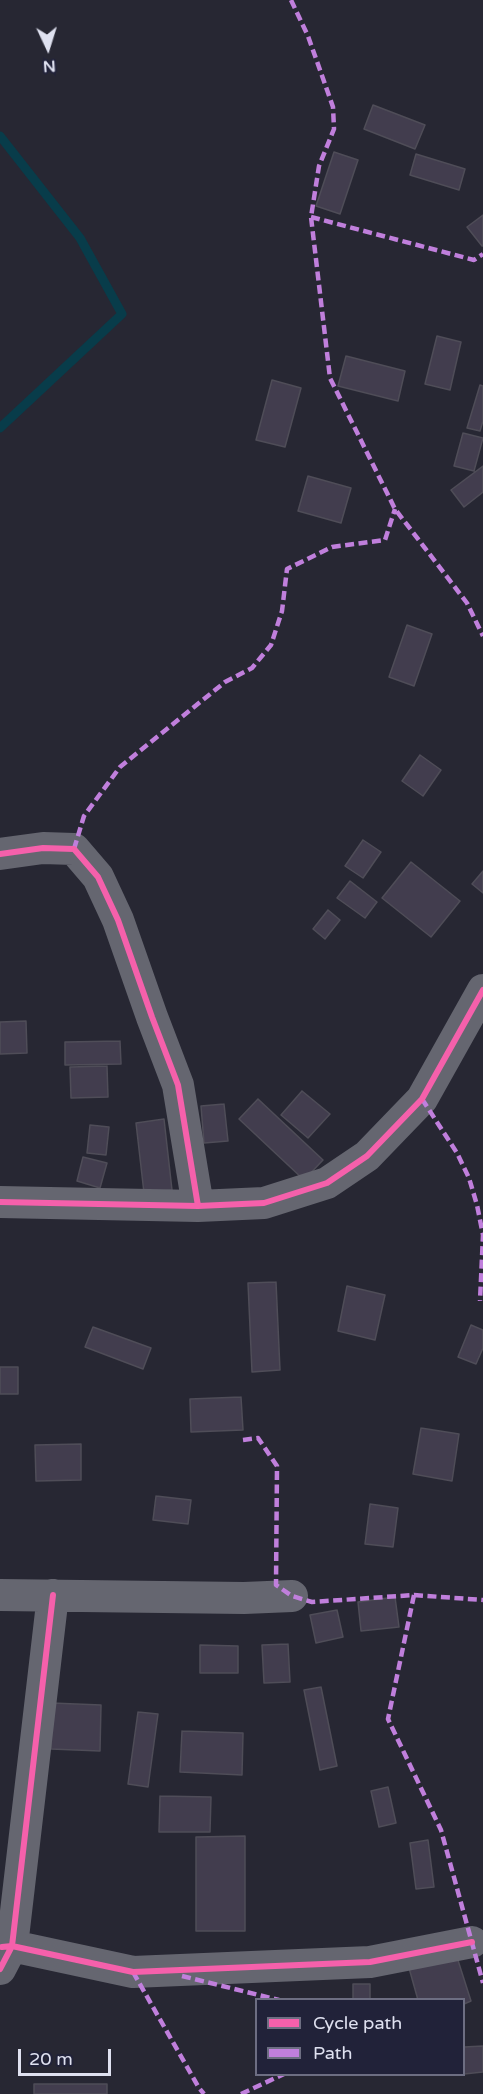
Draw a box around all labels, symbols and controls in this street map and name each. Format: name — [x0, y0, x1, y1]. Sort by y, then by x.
north arrow — [18, 18, 78, 78]
text: N — [42, 56, 56, 76]
legend — [255, 1998, 465, 2076]
text: Cycle path — [313, 2012, 402, 2034]
scale bar — [21, 2037, 114, 2075]
text: Path — [313, 2042, 352, 2064]
text: 20 m — [29, 2048, 73, 2070]

